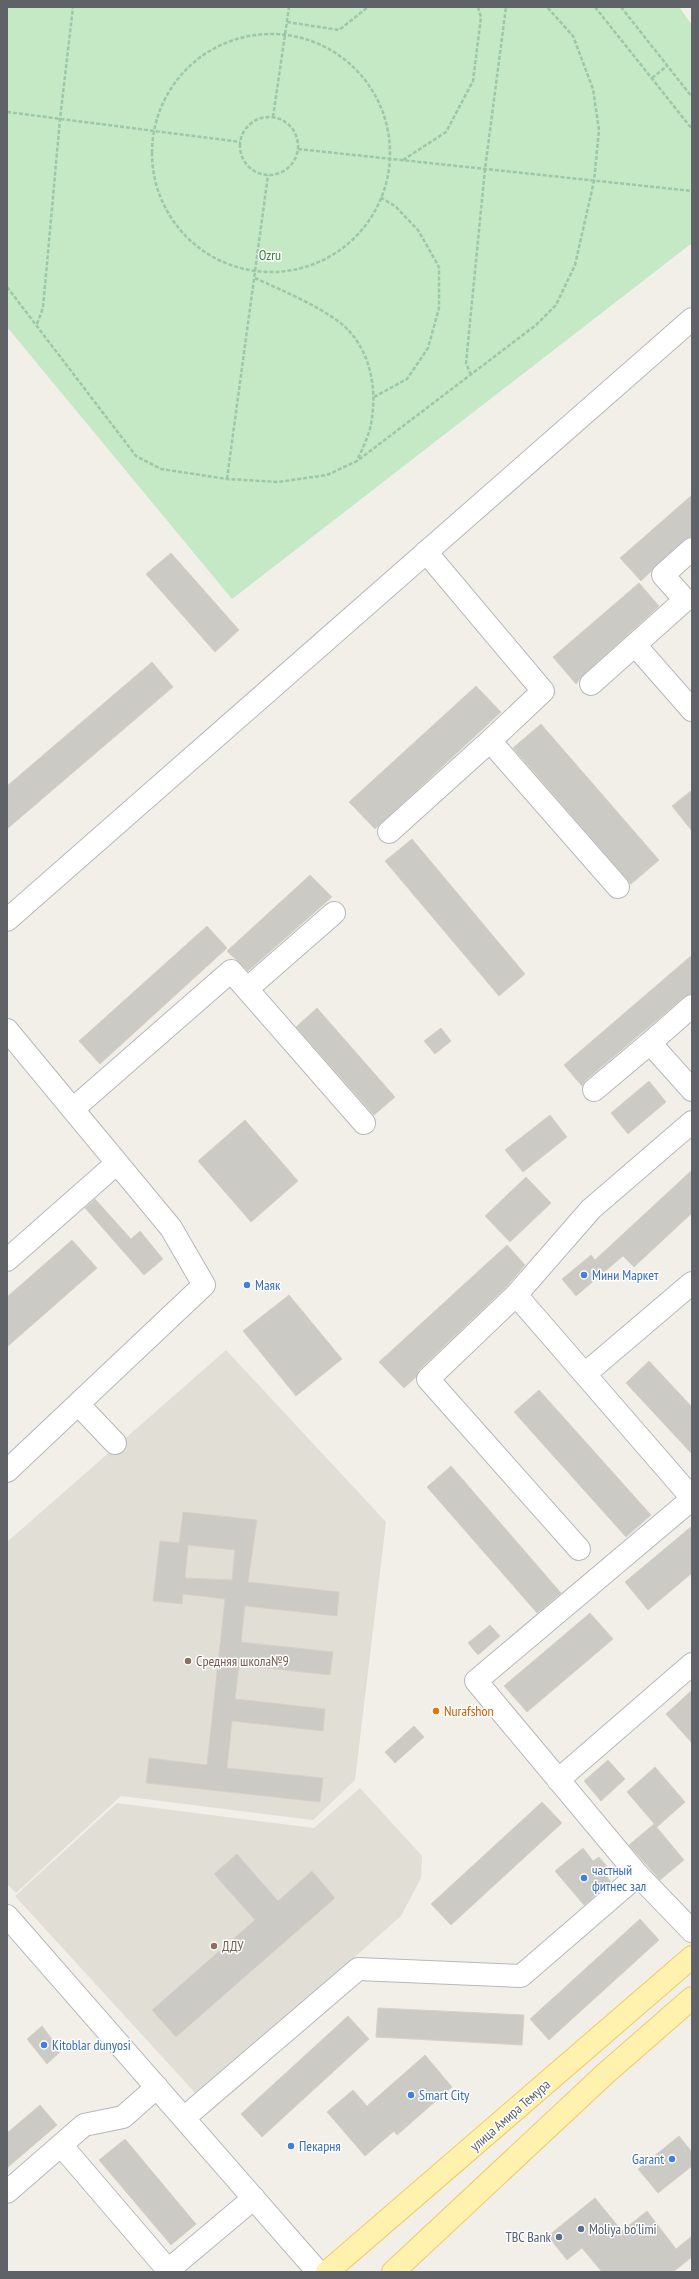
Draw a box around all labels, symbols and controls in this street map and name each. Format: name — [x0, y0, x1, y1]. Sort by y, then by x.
park label: Ozru — [259, 246, 281, 264]
place label: Мини Маркет — [592, 1266, 659, 1284]
marker: Мини Маркет — [579, 1270, 589, 1280]
place label: Маяк — [255, 1276, 281, 1294]
marker: Маяк — [242, 1280, 252, 1290]
place label: Средняя школа№9 — [196, 1652, 289, 1670]
marker: Средняя школа№9 — [183, 1656, 193, 1666]
place label: Nurafshon — [444, 1702, 494, 1720]
marker: Nurafshon — [431, 1706, 441, 1716]
place label: частный фитнес зал — [592, 1861, 646, 1895]
marker: частный фитнес зал — [579, 1873, 589, 1883]
place label: ДДУ — [222, 1937, 244, 1955]
marker: ДДУ — [209, 1941, 219, 1951]
place label: Kitoblar dunyosi — [52, 2036, 131, 2054]
marker: Kitoblar dunyosi — [39, 2040, 49, 2050]
street label: улица Амира Темура — [466, 2075, 554, 2155]
place label: Smart City — [419, 2086, 470, 2104]
marker: Smart City — [406, 2090, 416, 2100]
place label: Пекарня — [299, 2137, 341, 2155]
marker: Пекарня — [286, 2141, 296, 2151]
place label: Garant — [632, 2150, 664, 2168]
marker: Garant — [667, 2154, 677, 2164]
place label: Moliya bo'limi — [589, 2220, 657, 2238]
marker: Moliya bo'limi — [576, 2224, 586, 2234]
place label: TBC Bank — [505, 2228, 552, 2246]
marker: TBC Bank — [554, 2232, 564, 2242]

